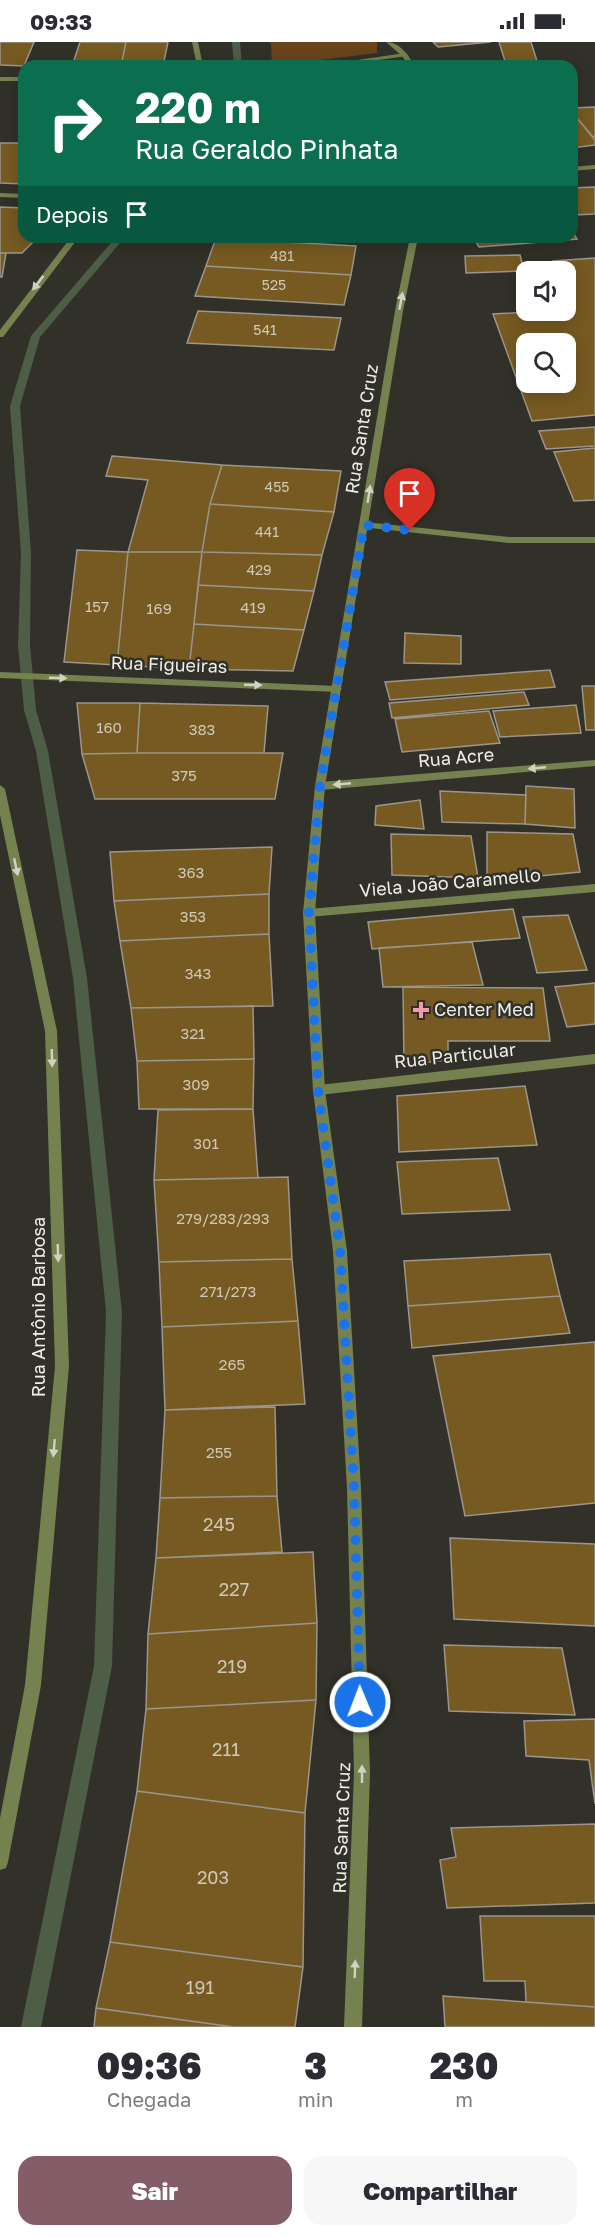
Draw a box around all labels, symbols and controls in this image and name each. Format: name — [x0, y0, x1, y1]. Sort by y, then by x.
text: 09:33 — [30, 8, 92, 35]
text: 220 m — [135, 82, 261, 132]
icon: right — [36, 84, 114, 162]
text: Rua Geraldo Pinhata — [135, 133, 398, 165]
icon: arrive — [120, 198, 153, 231]
text: Depois — [36, 201, 108, 228]
house number: 481 — [270, 247, 294, 264]
map controls — [516, 261, 576, 393]
button: sound — [516, 261, 576, 321]
one-way arrow — [32, 275, 45, 291]
house number: 525 — [262, 276, 286, 293]
one-way arrow — [397, 291, 406, 310]
house number: 541 — [253, 321, 277, 338]
button: search — [516, 333, 576, 393]
street label: Rua Santa Cruz — [340, 362, 382, 495]
pin — [384, 468, 435, 530]
icon: arrive — [393, 477, 426, 510]
house number: 455 — [265, 478, 289, 495]
one-way arrow — [365, 484, 374, 503]
house number: 441 — [255, 523, 279, 540]
house number: 429 — [246, 561, 272, 578]
house number: 157 — [85, 597, 109, 615]
house number: 419 — [240, 598, 266, 616]
house number: 169 — [146, 599, 172, 617]
street label: Rua Figueiras — [110, 651, 228, 677]
one-way arrow — [49, 673, 68, 682]
one-way arrow — [244, 681, 263, 690]
house number: 160 — [96, 718, 122, 736]
house number: 383 — [189, 720, 215, 738]
street label: Rua Acre — [417, 743, 495, 771]
one-way arrow — [527, 763, 546, 773]
house number: 375 — [171, 766, 197, 784]
one-way arrow — [333, 779, 352, 789]
one-way arrow — [12, 857, 22, 876]
house number: 363 — [178, 863, 204, 881]
street label: Viela João Caramello — [358, 863, 542, 901]
house number: 353 — [180, 907, 206, 925]
house number: 343 — [185, 964, 211, 982]
place label: Center Med — [434, 998, 534, 1020]
marker: Center Med — [412, 1001, 430, 1019]
house number: 321 — [181, 1024, 205, 1042]
street label: Rua Particular — [393, 1038, 517, 1072]
one-way arrow — [47, 1049, 57, 1068]
house number: 309 — [182, 1075, 210, 1093]
house number: 301 — [193, 1134, 219, 1152]
house number: 279/283/293 — [176, 1209, 270, 1227]
street label: Rua Antônio Barbosa — [27, 1217, 49, 1397]
one-way arrow — [53, 1243, 63, 1262]
house number: 271/273 — [200, 1282, 256, 1300]
house number: 265 — [219, 1355, 245, 1373]
one-way arrow — [49, 1438, 59, 1457]
house number: 255 — [206, 1443, 232, 1461]
house number: 245 — [203, 1513, 235, 1535]
house number: 227 — [219, 1578, 249, 1600]
house number: 219 — [217, 1655, 247, 1677]
position arrow — [328, 1670, 392, 1734]
house number: 211 — [212, 1738, 240, 1760]
street label: Rua Santa Cruz — [328, 1762, 354, 1894]
one-way arrow — [357, 1764, 367, 1783]
house number: 203 — [197, 1866, 229, 1888]
one-way arrow — [351, 1959, 360, 1978]
house number: 191 — [186, 1976, 214, 1998]
text: 09:36 — [96, 2044, 202, 2087]
text: 3 — [304, 2044, 327, 2087]
text: 230 — [430, 2044, 499, 2087]
text: Chegada — [107, 2087, 191, 2111]
text: min — [298, 2087, 333, 2111]
text: m — [455, 2087, 473, 2111]
button: Sair — [18, 2156, 292, 2225]
button: Compartilhar — [304, 2156, 577, 2225]

